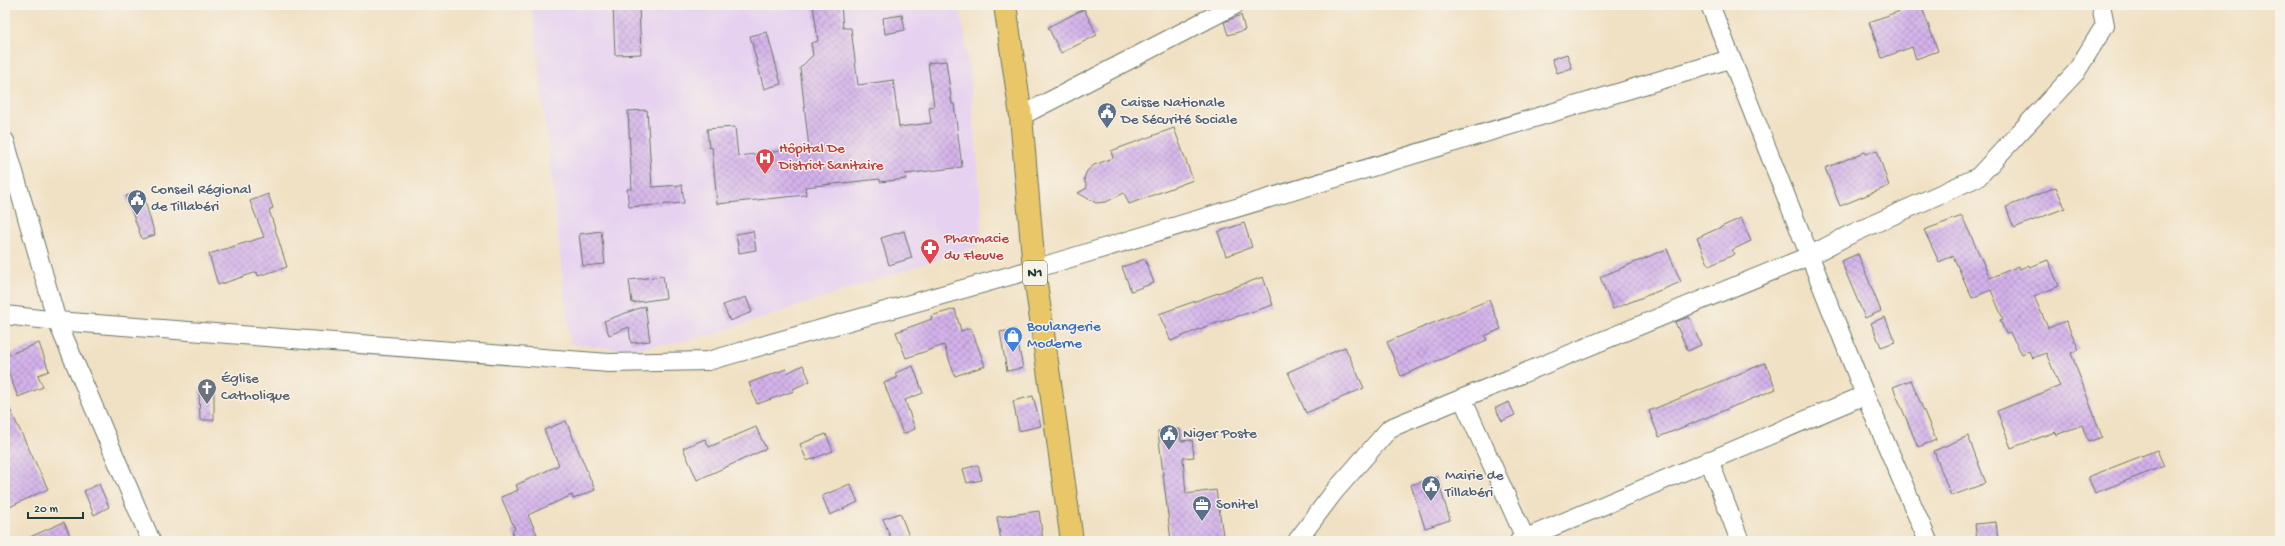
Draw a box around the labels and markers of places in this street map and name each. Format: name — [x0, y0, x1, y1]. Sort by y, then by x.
place label: Caisse Nationale De Sécurité Sociale — [1120, 94, 1238, 129]
public building icon: Caisse Nationale De Sécurité Sociale — [1096, 101, 1118, 129]
place label: Hôpital De District Sanitaire — [778, 140, 884, 175]
hospital icon: Hôpital De District Sanitaire — [754, 147, 776, 175]
place label: Conseil Régional de Tillabéri — [151, 181, 251, 216]
public building icon: Conseil Régional de Tillabéri — [126, 188, 148, 216]
place label: Pharmacie du Fleuve — [943, 230, 1009, 265]
pharmacy icon: Pharmacie du Fleuve — [919, 237, 941, 265]
place label: Boulangerie Moderne — [1026, 318, 1101, 353]
shop icon: Boulangerie Moderne — [1002, 325, 1024, 353]
place label: Église Catholique — [221, 370, 290, 405]
church icon: Église Catholique — [196, 377, 218, 405]
public building icon: Niger Poste — [1158, 423, 1180, 451]
place label: Niger Poste — [1183, 425, 1257, 443]
place label: Mairie de Tillabéri — [1444, 467, 1504, 502]
public building icon: Mairie de Tillabéri — [1420, 474, 1442, 502]
office icon: Sonitel — [1191, 494, 1213, 522]
place label: Sonitel — [1216, 496, 1258, 514]

